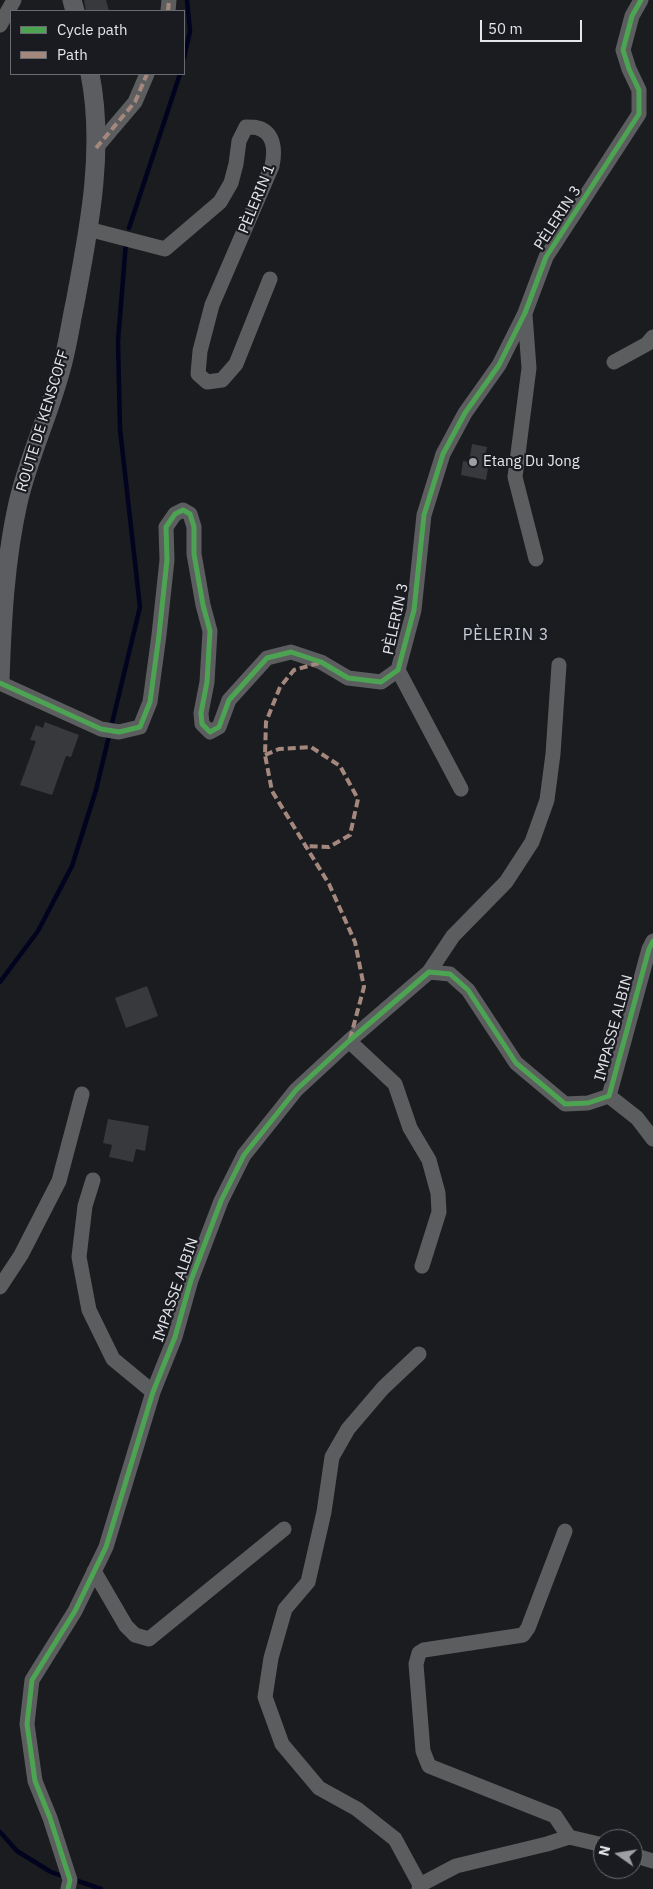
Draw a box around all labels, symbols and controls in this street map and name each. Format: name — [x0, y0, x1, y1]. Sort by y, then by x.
legend — [10, 10, 185, 75]
scale bar — [483, 10, 586, 42]
text: 50 m — [488, 19, 523, 38]
text: Cycle path — [57, 20, 128, 39]
text: Path — [57, 45, 88, 64]
street label: PÈLERIN 1 — [235, 162, 279, 236]
street label: PÈLERIN 3 — [531, 183, 585, 253]
street label: ROUTE DE KENSCOFF — [13, 348, 73, 494]
place label: Etang Du Jong — [483, 453, 580, 471]
marker: Etang Du Jong — [467, 456, 479, 468]
street label: PÈLERIN 3 — [380, 582, 412, 656]
district label: PÈLERIN 3 — [462, 625, 550, 645]
street label: IMPASSE ALBIN — [591, 973, 637, 1083]
street label: IMPASSE ALBIN — [150, 1235, 202, 1345]
north arrow — [593, 1829, 643, 1879]
text: N — [594, 1844, 614, 1858]

